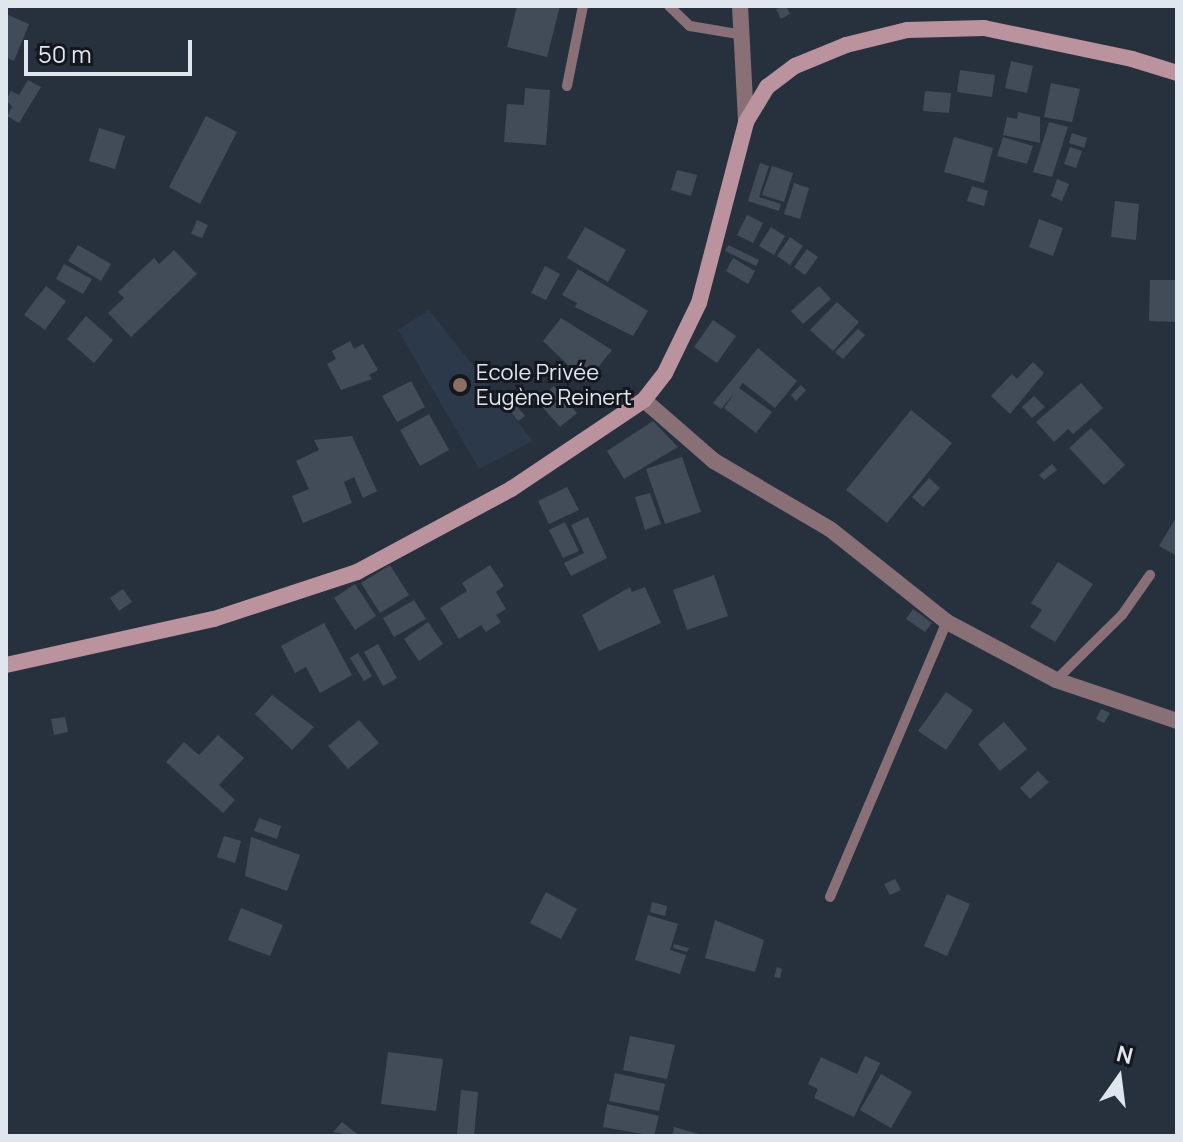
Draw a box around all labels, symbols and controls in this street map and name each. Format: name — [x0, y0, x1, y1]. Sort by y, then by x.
scale bar — [28, 24, 196, 74]
text: 50 m — [38, 37, 92, 70]
place label: Ecole Privée Eugène Reinert — [476, 359, 632, 410]
marker: Ecole Privée Eugène Reinert — [451, 376, 469, 394]
north arrow — [1079, 1038, 1159, 1118]
text: N — [1114, 1038, 1136, 1071]

